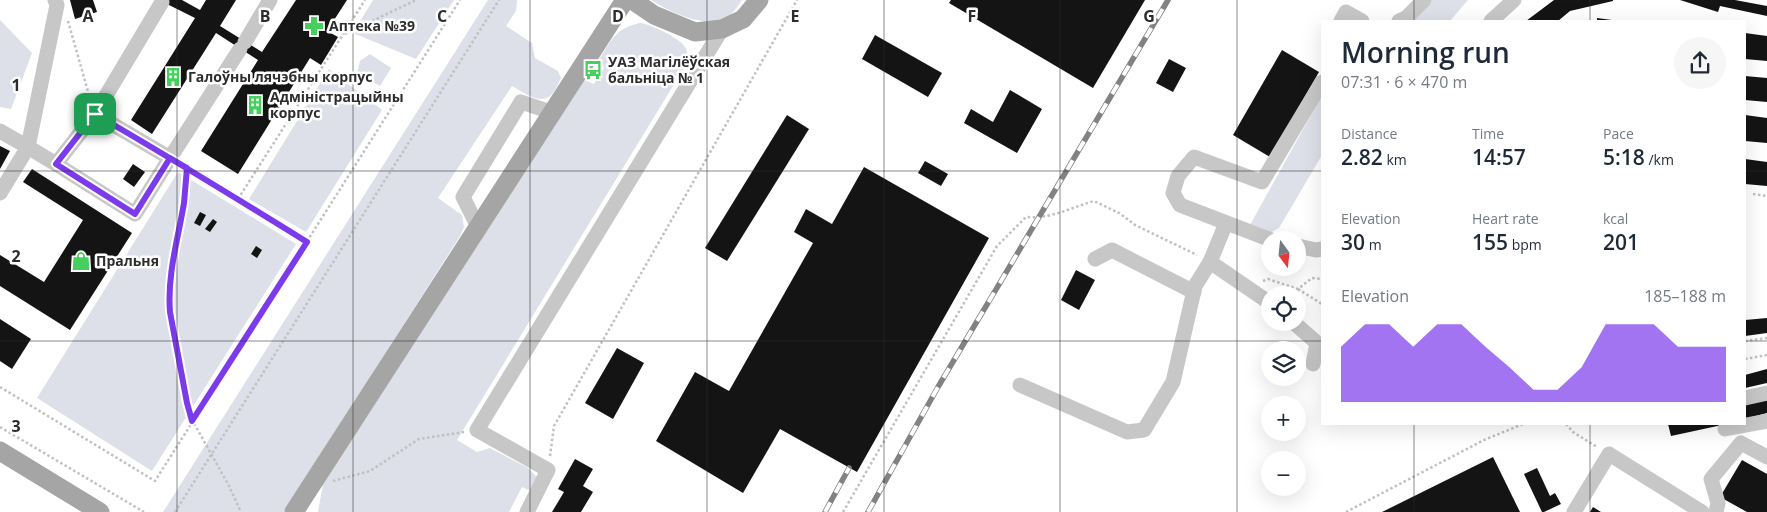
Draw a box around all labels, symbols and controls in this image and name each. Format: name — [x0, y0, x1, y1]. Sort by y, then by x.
text: A — [82, 5, 94, 27]
text: B — [260, 5, 270, 27]
text: C — [437, 5, 447, 27]
text: D — [612, 5, 624, 27]
text: E — [791, 5, 800, 27]
text: F — [968, 5, 976, 27]
text: G — [1143, 5, 1155, 27]
pharmacy icon: Аптека №39 — [303, 15, 325, 37]
place label: Аптека №39 — [329, 16, 415, 35]
text: Morning run — [1341, 33, 1510, 71]
button: share — [1674, 37, 1726, 89]
place label: УАЗ Магілёўская бальніца № 1 — [608, 52, 730, 87]
bus stop icon: УАЗ Магілёўская бальніца № 1 — [582, 59, 604, 81]
building icon: Галоўны лячэбны корпус — [162, 66, 184, 88]
place label: Галоўны лячэбны корпус — [188, 67, 372, 86]
text: 07:31 · 6 × 470 m — [1341, 71, 1467, 93]
text: 1 — [11, 74, 21, 96]
place label: Адміністрацыйны корпус — [270, 87, 404, 122]
pin — [74, 93, 116, 135]
building icon: Адміністрацыйны корпус — [244, 94, 266, 116]
icon: arrive — [81, 100, 109, 128]
text: Distance — [1341, 124, 1397, 143]
text: Time — [1472, 124, 1504, 143]
text: Pace — [1603, 124, 1634, 143]
text: 2.82 — [1341, 143, 1383, 171]
text: 14:57 — [1472, 143, 1526, 171]
text: 5:18 — [1603, 143, 1645, 171]
text: km — [1383, 150, 1407, 169]
text: /km — [1645, 150, 1674, 169]
text: Elevation — [1341, 209, 1400, 228]
text: Heart rate — [1472, 209, 1539, 228]
text: kcal — [1603, 209, 1628, 228]
text: 30 — [1341, 228, 1365, 256]
text: 155 — [1472, 228, 1508, 256]
text: 201 — [1603, 228, 1639, 256]
north arrow — [1261, 231, 1306, 276]
map controls — [1261, 231, 1306, 496]
text: m — [1365, 235, 1382, 254]
text: bpm — [1508, 235, 1542, 254]
text: 2 — [11, 245, 21, 267]
shop icon: Пральня — [70, 250, 92, 272]
place label: Пральня — [96, 251, 159, 270]
text: Elevation — [1341, 285, 1409, 307]
text: 185–188 m — [1644, 285, 1726, 307]
button: locate — [1261, 286, 1306, 331]
button: layers — [1261, 341, 1306, 386]
button: + — [1261, 396, 1306, 441]
text: 3 — [11, 415, 21, 437]
button: − — [1261, 451, 1306, 496]

